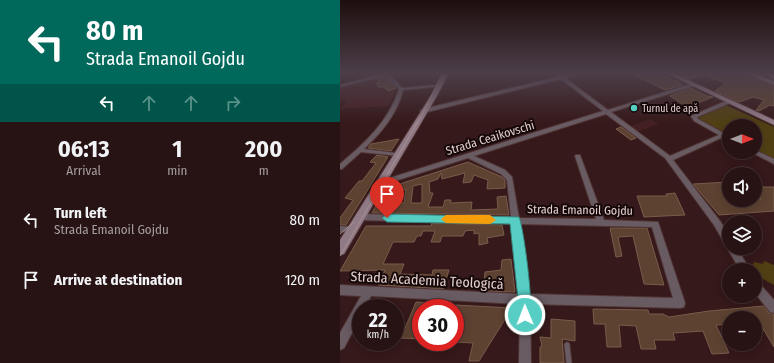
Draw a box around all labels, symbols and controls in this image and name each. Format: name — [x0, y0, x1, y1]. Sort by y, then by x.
text: 80 m — [86, 14, 143, 47]
icon: left — [20, 16, 72, 68]
text: Strada Emanoil Gojdu — [86, 48, 245, 70]
icon: left — [96, 92, 118, 114]
icon: ahead — [138, 92, 160, 114]
icon: ahead — [180, 92, 202, 114]
icon: right — [222, 92, 244, 114]
marker: Turnul de apă — [629, 103, 639, 113]
place label: Turnul de apă — [642, 103, 698, 115]
street label: Strada Ceaikovschi — [444, 118, 536, 158]
north arrow — [722, 119, 762, 159]
map controls — [722, 119, 762, 351]
text: 06:13 — [58, 135, 110, 163]
text: 1 — [172, 135, 182, 163]
text: 200 — [245, 135, 282, 163]
text: Arrival — [66, 163, 101, 178]
text: min — [167, 163, 187, 178]
text: m — [259, 163, 269, 178]
button: sound — [722, 167, 762, 207]
pin — [370, 177, 404, 218]
icon: arrive — [376, 183, 398, 205]
street label: Strada Emanoil Gojdu — [527, 202, 633, 218]
text: Turn left — [54, 204, 107, 222]
icon: left — [20, 209, 42, 231]
text: 80 m — [290, 211, 320, 229]
button: layers — [722, 215, 762, 255]
text: Strada Emanoil Gojdu — [54, 222, 169, 237]
button: + — [722, 263, 762, 303]
street label: Strada Academia Teologică — [350, 268, 504, 293]
icon: arrive — [20, 269, 42, 291]
text: Arrive at destination — [54, 271, 182, 289]
text: 120 m — [285, 271, 320, 289]
position arrow — [504, 294, 546, 336]
speed limit sign: 30 — [412, 299, 464, 351]
text: 22 — [369, 308, 387, 332]
button: − — [722, 311, 762, 351]
text: km/h — [367, 329, 389, 341]

